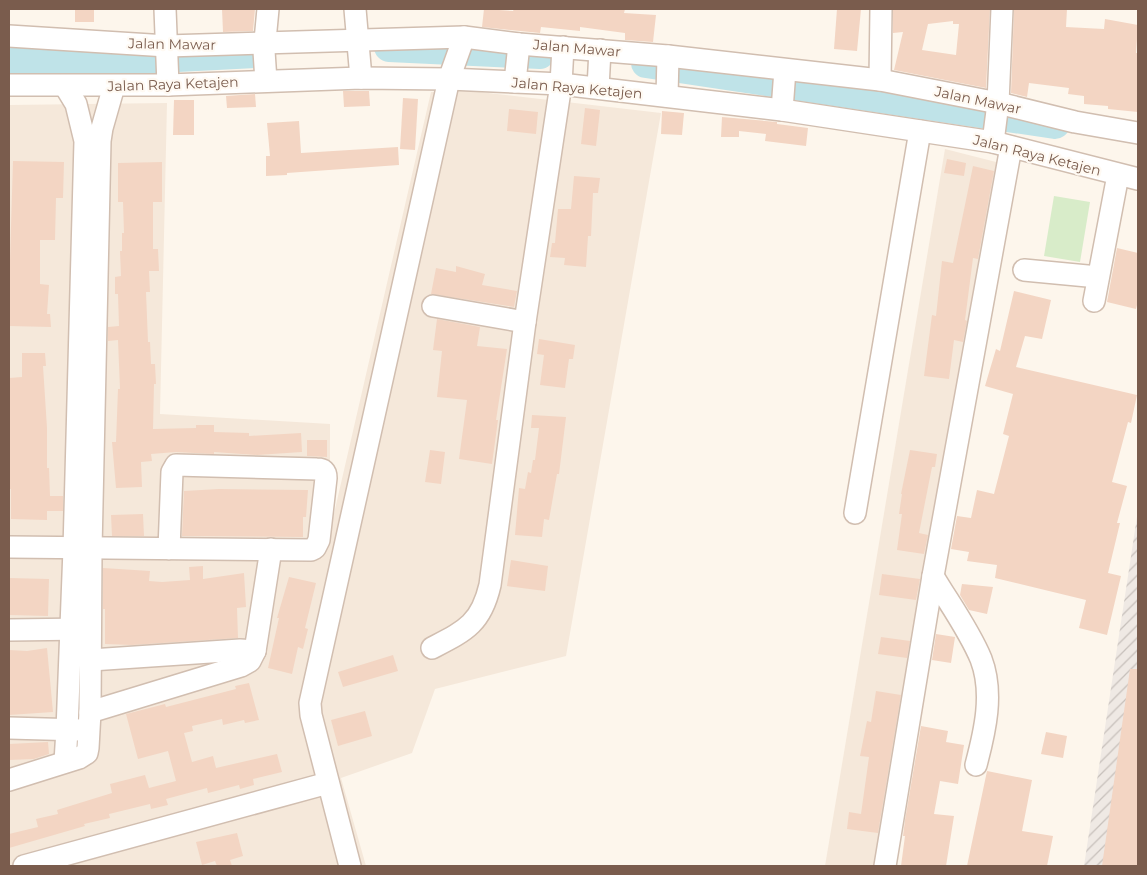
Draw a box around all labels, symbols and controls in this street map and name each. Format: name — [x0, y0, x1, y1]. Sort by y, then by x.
street label: Jalan Mawar — [127, 34, 216, 54]
street label: Jalan Mawar — [531, 35, 622, 61]
street label: Jalan Raya Ketajen — [106, 73, 239, 95]
street label: Jalan Raya Ketajen — [510, 73, 643, 103]
street label: Jalan Mawar — [932, 82, 1023, 118]
street label: Jalan Raya Ketajen — [970, 130, 1103, 180]

